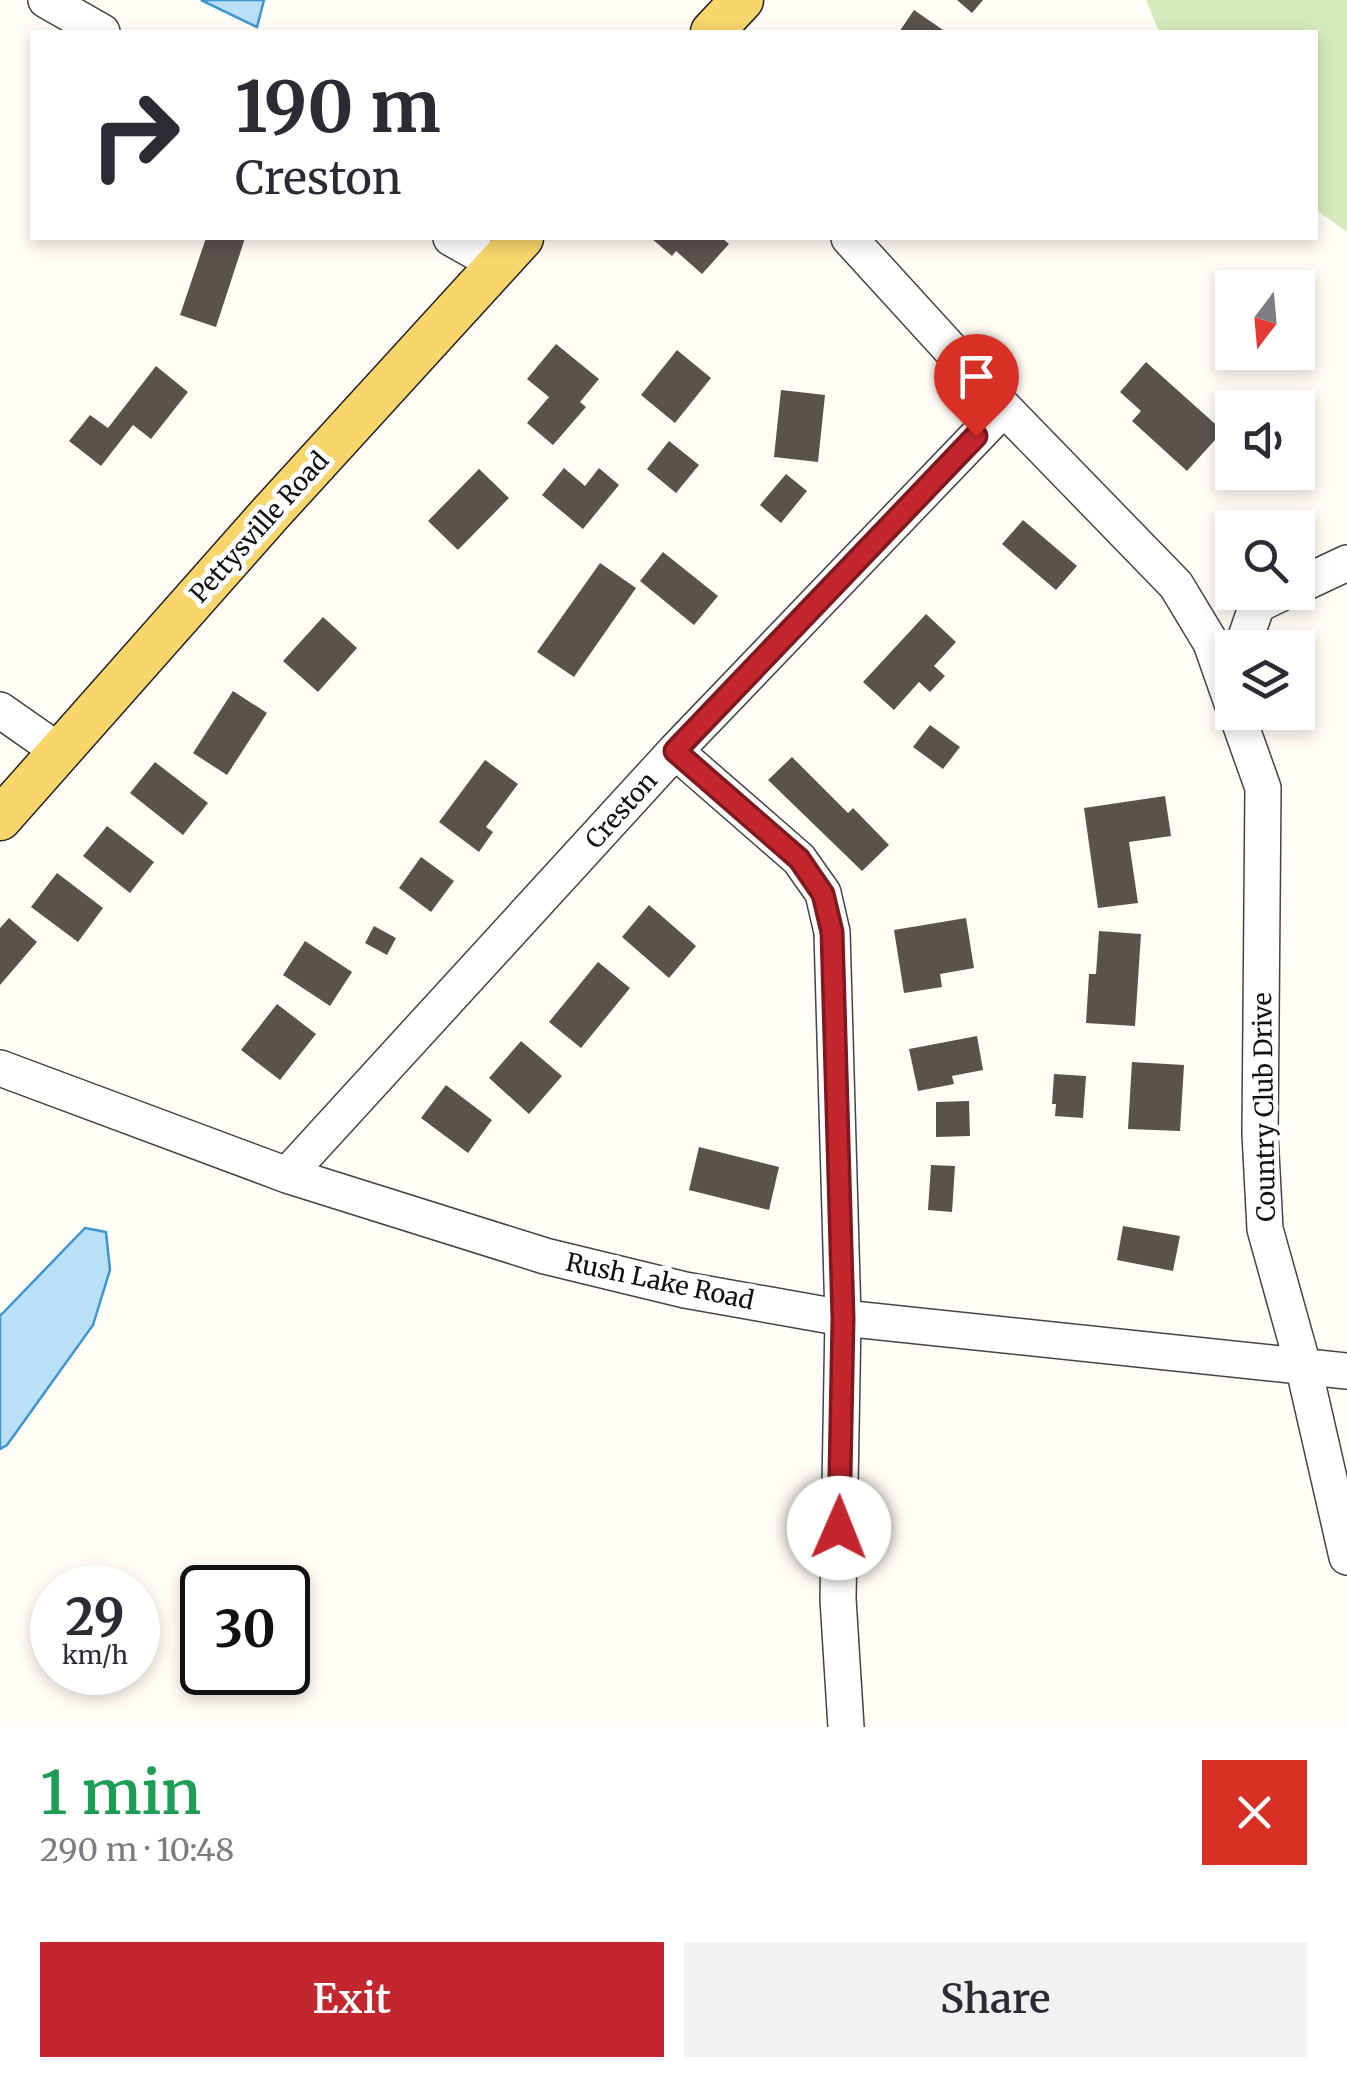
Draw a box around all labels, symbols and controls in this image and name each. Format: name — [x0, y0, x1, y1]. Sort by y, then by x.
text: 190 m — [235, 63, 441, 151]
icon: right — [70, 70, 200, 200]
text: Creston — [235, 150, 402, 206]
north arrow — [1215, 270, 1315, 370]
map controls — [1215, 270, 1315, 730]
pin — [934, 334, 1019, 437]
icon: arrive — [949, 349, 1004, 404]
button: sound — [1215, 390, 1315, 490]
street label: Pettysville Road — [183, 445, 335, 609]
button: search — [1215, 510, 1315, 610]
button: layers — [1215, 630, 1315, 730]
street label: Creston — [578, 765, 664, 855]
street label: Country Club Drive — [1246, 992, 1282, 1222]
street label: Rush Lake Road — [563, 1245, 757, 1317]
position arrow — [787, 1476, 891, 1580]
speed limit sign: 30 — [180, 1565, 310, 1695]
text: 29 — [65, 1586, 125, 1649]
text: km/h — [62, 1639, 128, 1671]
text: 1 min — [40, 1755, 201, 1830]
button: close — [1202, 1760, 1307, 1865]
text: 290 m · 10:48 — [40, 1830, 234, 1870]
button: Exit — [40, 1942, 664, 2057]
button: Share — [684, 1942, 1307, 2057]

